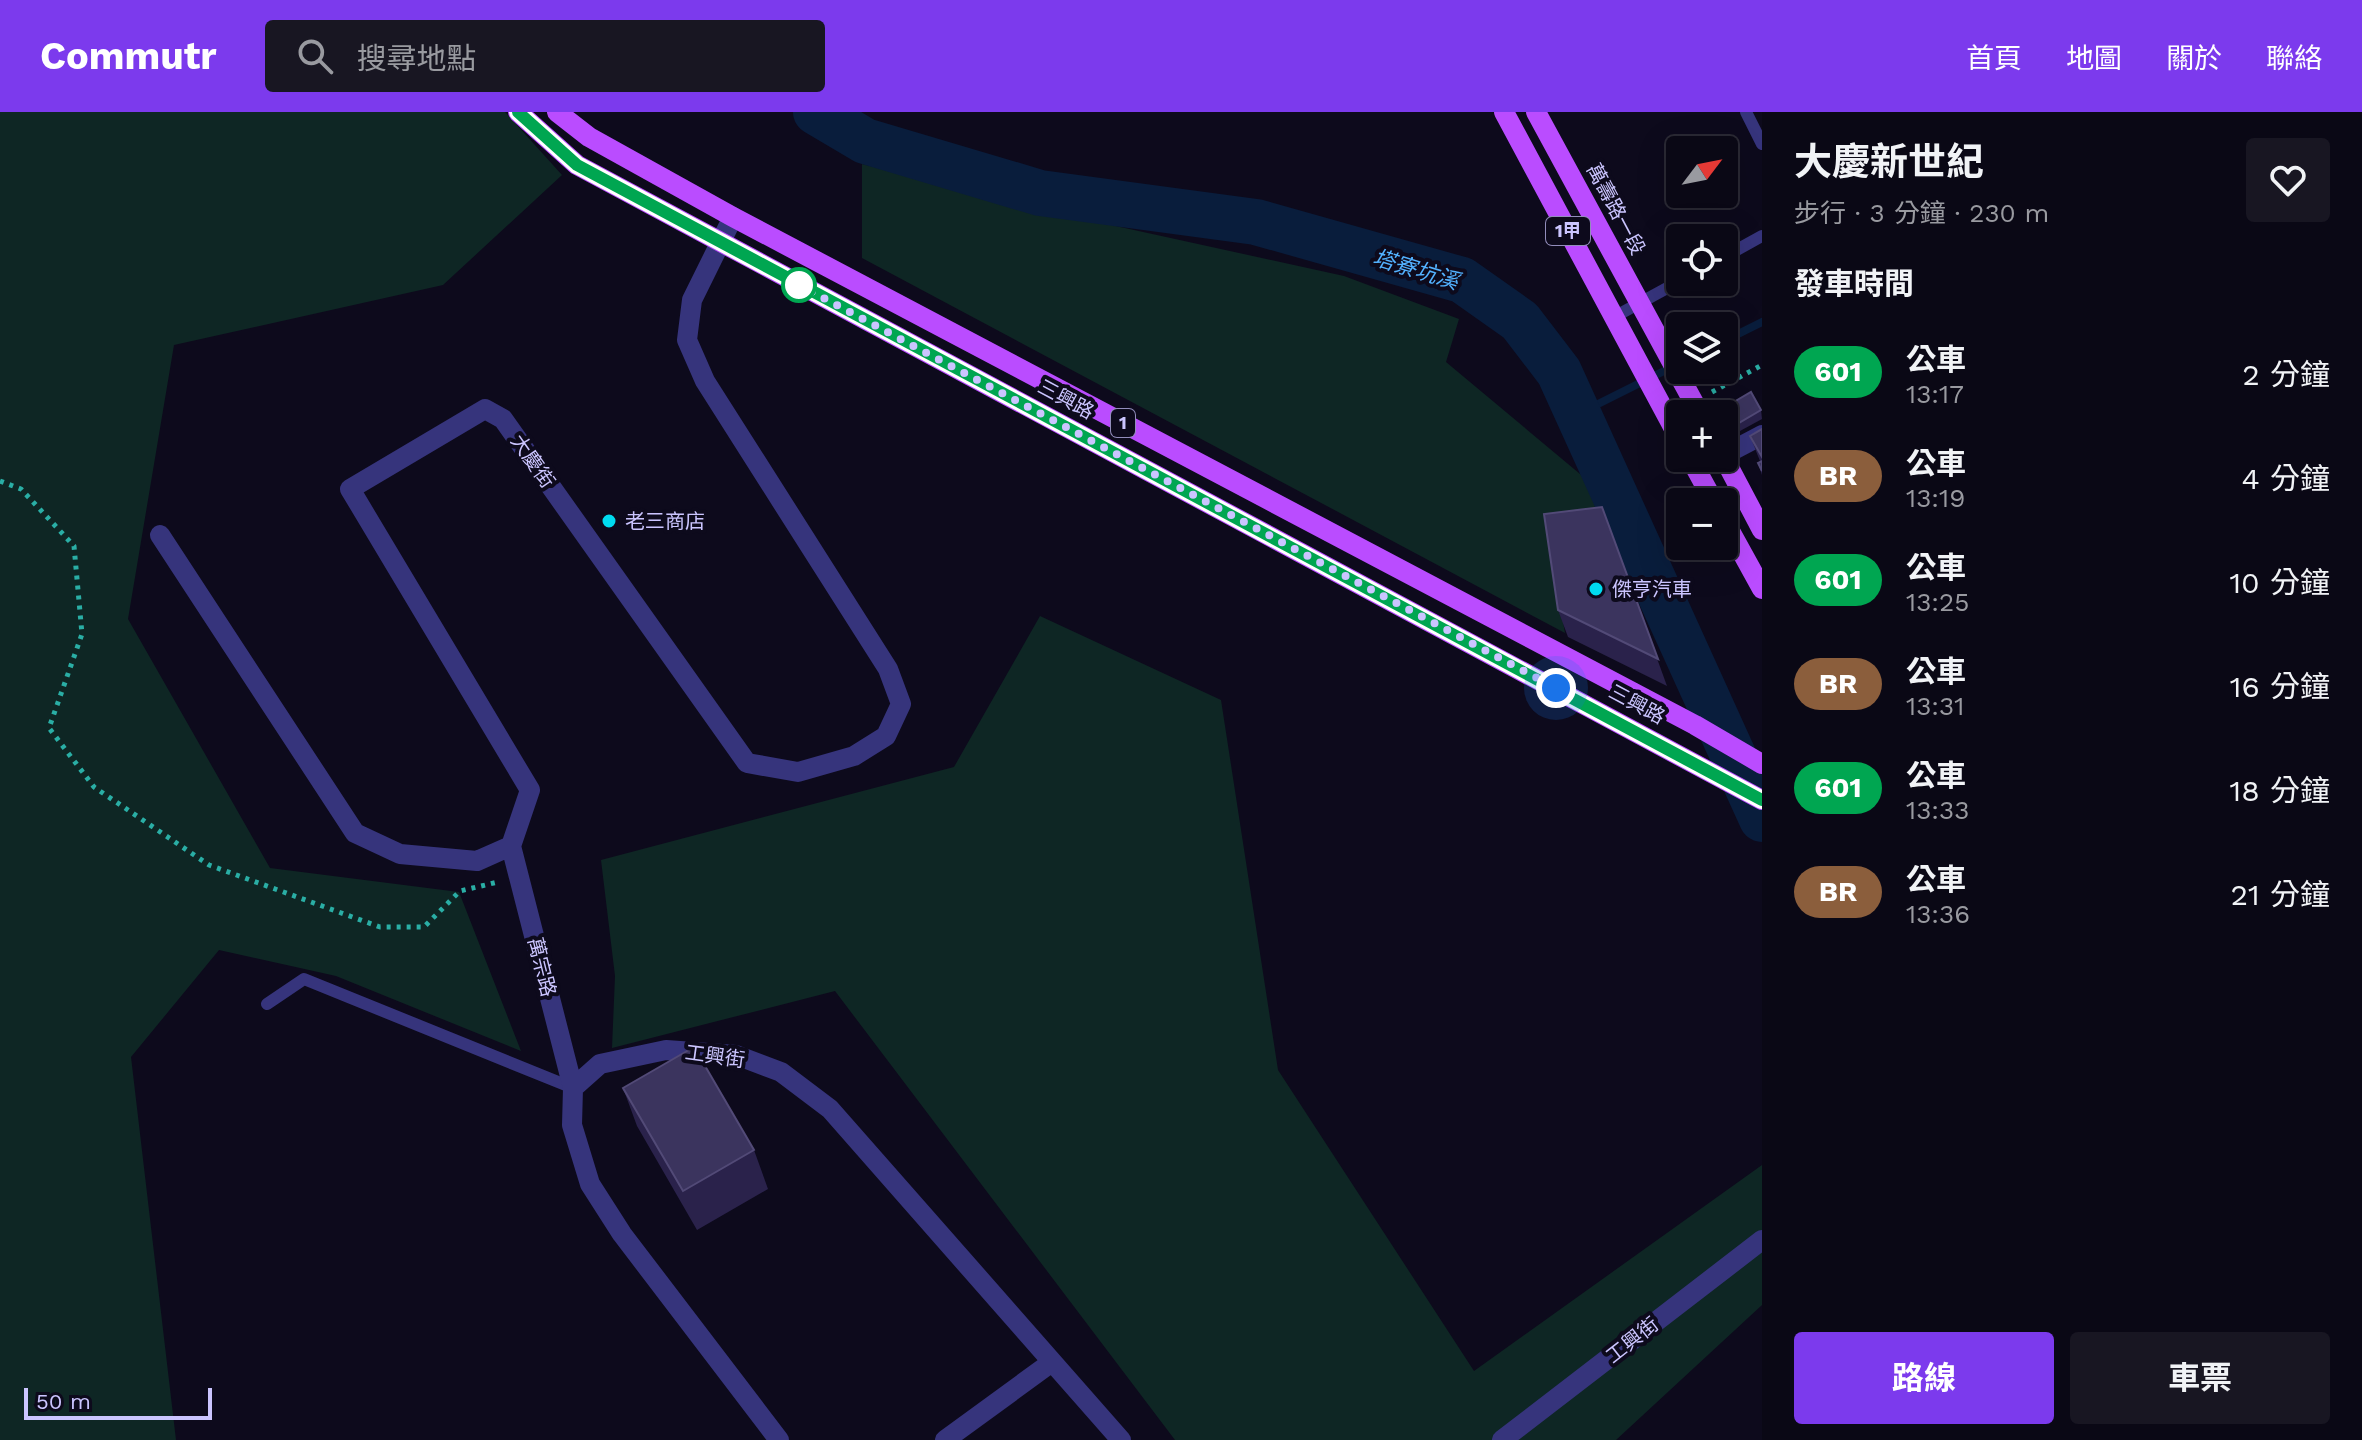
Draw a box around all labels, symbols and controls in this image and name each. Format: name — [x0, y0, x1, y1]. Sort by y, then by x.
search box — [265, 20, 825, 92]
text: Commutr — [40, 34, 217, 78]
icon: search — [293, 34, 337, 78]
text: 搜尋地點 — [357, 41, 477, 76]
text: 首頁 — [1966, 42, 2022, 75]
text: 地圖 — [2066, 42, 2122, 75]
text: 關於 — [2166, 42, 2222, 75]
text: 聯絡 — [2266, 42, 2322, 75]
north arrow — [1666, 136, 1738, 208]
map controls — [1666, 136, 1738, 560]
button: heart — [2246, 138, 2330, 222]
text: 大慶新世紀 — [1794, 140, 1984, 184]
street label: 萬壽路一段 — [1582, 159, 1650, 259]
text: 步行 · 3 分鐘 · 230 m — [1794, 198, 2049, 228]
road number: 1甲 — [1546, 217, 1590, 245]
button: locate — [1666, 224, 1738, 296]
water label: 塔寮坑溪 — [1370, 245, 1464, 295]
text: 發車時間 — [1794, 266, 1914, 301]
unlabelled marker — [782, 268, 816, 302]
button: layers — [1666, 312, 1738, 384]
text: 公車 — [1906, 342, 1966, 377]
text: 601 — [1814, 355, 1862, 388]
text: 2 分鐘 — [2242, 357, 2330, 392]
street label: 三興路 — [1034, 374, 1098, 424]
text: 13:17 — [1906, 379, 1964, 409]
button: + — [1666, 400, 1738, 472]
road number: 1 — [1111, 409, 1135, 437]
street label: 大慶街 — [506, 430, 560, 492]
text: 公車 — [1906, 446, 1966, 481]
text: BR — [1819, 459, 1857, 492]
text: 4 分鐘 — [2241, 461, 2330, 496]
text: 13:19 — [1906, 483, 1965, 513]
button: − — [1666, 488, 1738, 560]
place label: 老三商店 — [625, 509, 705, 533]
marker: 老三商店 — [600, 512, 618, 530]
text: 公車 — [1906, 550, 1966, 585]
text: 601 — [1814, 563, 1862, 596]
text: 10 分鐘 — [2229, 565, 2330, 600]
place label: 傑亨汽車 — [1612, 577, 1692, 601]
marker: 傑亨汽車 — [1587, 580, 1605, 598]
text: 13:25 — [1906, 587, 1969, 617]
text: 公車 — [1906, 654, 1966, 689]
text: BR — [1819, 667, 1857, 700]
your location — [1536, 668, 1576, 708]
text: 16 分鐘 — [2230, 669, 2330, 704]
street label: 三興路 — [1605, 679, 1669, 729]
text: 13:31 — [1906, 691, 1964, 721]
text: 公車 — [1906, 758, 1966, 793]
text: 601 — [1814, 771, 1862, 804]
text: 18 分鐘 — [2230, 773, 2330, 808]
text: 13:33 — [1906, 795, 1969, 825]
text: 公車 — [1906, 862, 1966, 897]
text: BR — [1819, 875, 1857, 908]
text: 21 分鐘 — [2231, 877, 2330, 912]
text: 13:36 — [1906, 899, 1970, 929]
street label: 萬宗路 — [523, 935, 561, 999]
street label: 工興街 — [684, 1040, 746, 1072]
street label: 工興街 — [1601, 1312, 1663, 1368]
button: 路線 — [1794, 1332, 2054, 1424]
button: 車票 — [2070, 1332, 2330, 1424]
scale bar — [24, 1384, 212, 1420]
text: 50 m — [36, 1389, 91, 1414]

